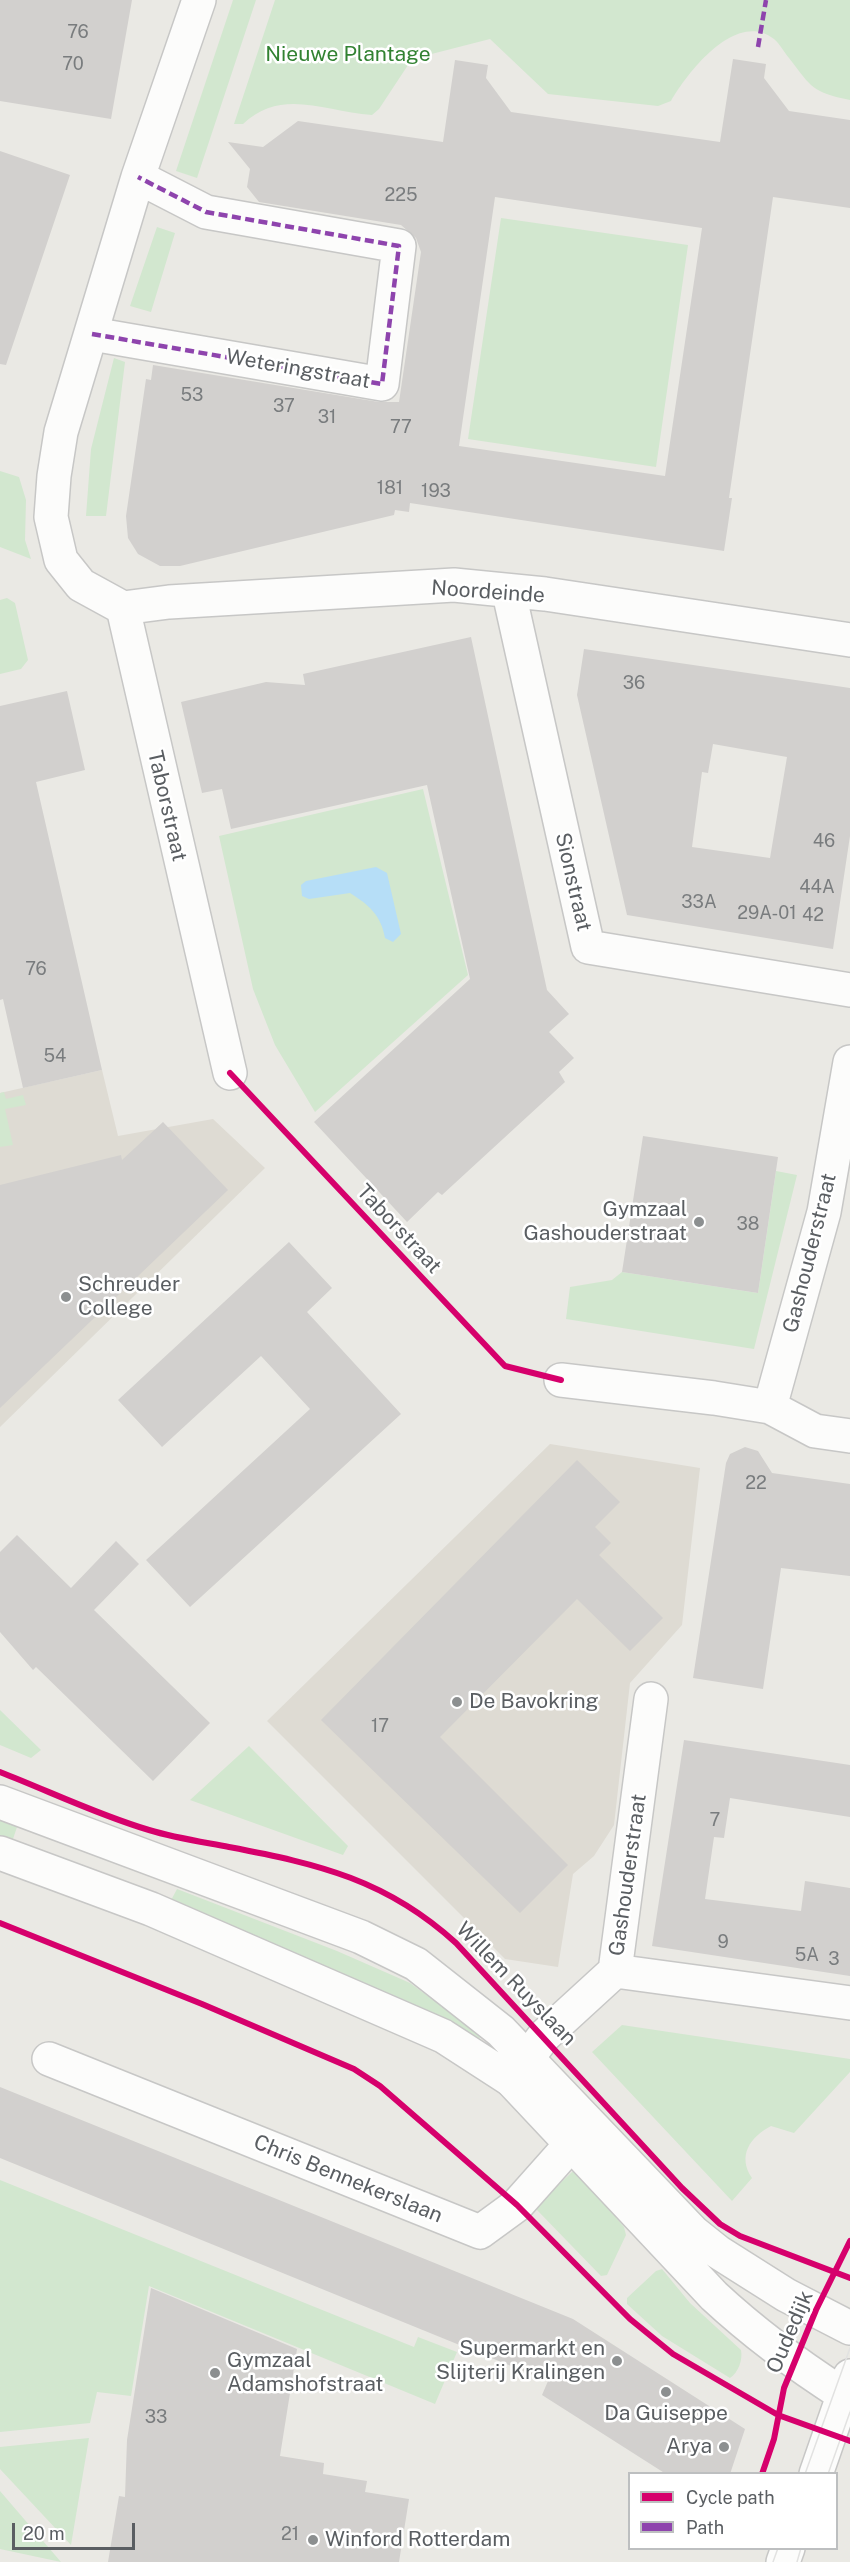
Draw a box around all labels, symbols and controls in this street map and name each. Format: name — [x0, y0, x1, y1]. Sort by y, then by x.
house number: 76 — [67, 21, 89, 43]
park label: Nieuwe Plantage — [265, 42, 431, 68]
house number: 70 — [62, 53, 84, 75]
house number: 225 — [385, 184, 417, 206]
street label: Weteringstraat — [224, 344, 372, 394]
house number: 53 — [181, 384, 203, 406]
house number: 37 — [273, 395, 295, 417]
house number: 31 — [318, 406, 336, 428]
house number: 77 — [390, 416, 412, 438]
house number: 181 — [377, 477, 403, 499]
house number: 193 — [421, 480, 451, 502]
street label: Noordeinde — [430, 575, 546, 609]
house number: 36 — [623, 672, 645, 694]
street label: Taborstraat — [142, 748, 192, 864]
street label: Sionstraat — [549, 830, 597, 934]
house number: 46 — [813, 830, 835, 852]
house number: 44A — [799, 876, 835, 898]
house number: 33A — [681, 891, 717, 913]
house number: 29A-01 — [737, 902, 797, 924]
house number: 42 — [802, 904, 824, 926]
house number: 76 — [25, 958, 47, 980]
house number: 54 — [44, 1045, 66, 1067]
street label: Gashouderstraat — [778, 1171, 842, 1335]
street label: Taborstraat — [351, 1179, 447, 1279]
place label: Gymzaal Gashouderstraat — [523, 1197, 687, 1247]
house number: 38 — [737, 1213, 759, 1235]
marker: Gymzaal Gashouderstraat — [692, 1215, 706, 1229]
place label: Schreuder College — [78, 1272, 180, 1322]
marker: Schreuder College — [59, 1290, 73, 1304]
house number: 22 — [745, 1472, 767, 1494]
place label: De Bavokring — [469, 1689, 599, 1715]
marker: De Bavokring — [450, 1695, 464, 1709]
house number: 17 — [371, 1715, 389, 1737]
street label: Gashouderstraat — [604, 1792, 652, 1958]
house number: 7 — [710, 1809, 720, 1831]
street label: Willem Ruyslaan — [451, 1917, 581, 2051]
house number: 9 — [717, 1931, 729, 1953]
house number: 5A — [795, 1944, 819, 1966]
house number: 3 — [828, 1948, 840, 1970]
street label: Chris Bennekerslaan — [250, 2130, 446, 2228]
street label: Oudedijk — [761, 2287, 819, 2377]
place label: Supermarkt en Slijterij Kralingen — [436, 2336, 605, 2386]
place label: Gymzaal Adamshofstraat — [227, 2348, 383, 2398]
marker: Supermarkt en Slijterij Kralingen — [610, 2354, 624, 2368]
marker: Gymzaal Adamshofstraat — [208, 2366, 222, 2380]
marker: Da Guiseppe — [659, 2385, 673, 2399]
place label: Da Guiseppe — [604, 2401, 728, 2427]
house number: 33 — [145, 2406, 167, 2428]
place label: Arya — [666, 2434, 712, 2460]
marker: Arya — [717, 2440, 731, 2454]
legend — [628, 2472, 838, 2550]
text: Cycle path — [686, 2487, 775, 2508]
scale bar — [15, 2511, 138, 2549]
text: Path — [686, 2517, 724, 2538]
text: 20 m — [23, 2523, 65, 2544]
house number: 21 — [281, 2523, 299, 2545]
place label: Winford Rotterdam — [325, 2527, 510, 2553]
marker: Winford Rotterdam — [306, 2533, 320, 2547]

